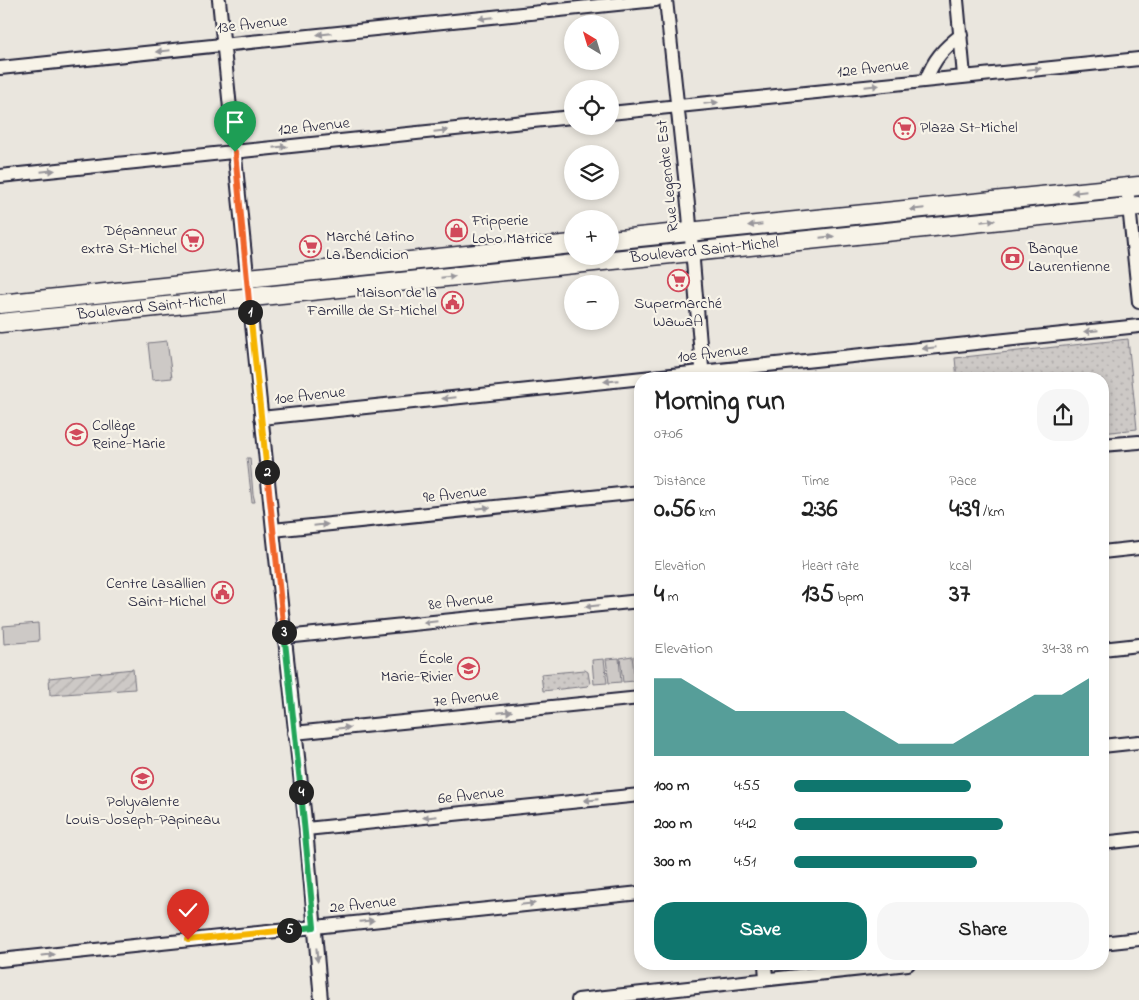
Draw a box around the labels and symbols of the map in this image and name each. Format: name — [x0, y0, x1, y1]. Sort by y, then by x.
street label: 13e Avenue — [216, 9, 289, 41]
one-way arrow — [478, 14, 494, 22]
north arrow — [564, 15, 619, 70]
one-way arrow — [316, 30, 332, 38]
one-way arrow — [154, 47, 170, 55]
street label: 12e Avenue — [836, 53, 911, 85]
one-way arrow — [1026, 65, 1042, 73]
one-way arrow — [865, 82, 881, 90]
one-way arrow — [703, 99, 719, 107]
pin — [214, 101, 256, 152]
street label: 12e Avenue — [277, 111, 352, 143]
supermarket icon: Plaza St-Michel — [892, 116, 916, 140]
place label: Plaza St-Michel — [920, 116, 1018, 140]
street label: Rue Legendre Est — [650, 118, 686, 233]
one-way arrow — [434, 126, 450, 134]
one-way arrow — [272, 143, 288, 151]
one-way arrow — [41, 167, 57, 175]
one-way arrow — [1070, 188, 1086, 196]
one-way arrow — [909, 205, 925, 213]
place label: Fripperie Lobo Matrice — [471, 209, 553, 251]
one-way arrow — [981, 217, 997, 225]
shop icon: Fripperie Lobo Matrice — [444, 218, 468, 242]
place label: Dépanneur extra St-Michel — [81, 219, 177, 261]
one-way arrow — [747, 221, 763, 229]
place label: Marché Latino La Bendicion — [326, 225, 414, 267]
supermarket icon: Dépanneur extra St-Michel — [181, 228, 205, 252]
street label: Boulevard Saint-Michel — [628, 231, 780, 270]
one-way arrow — [819, 233, 835, 241]
supermarket icon: Marché Latino La Bendicion — [298, 234, 322, 258]
place label: Banque Laurentienne — [1027, 237, 1111, 279]
bank icon: Banque Laurentienne — [1000, 246, 1024, 270]
supermarket icon: Supermarché WawaA — [666, 268, 690, 292]
one-way arrow — [440, 273, 456, 281]
place label: Maison de la Famille de St-Michel — [306, 281, 437, 323]
street label: Boulevard Saint-Michel — [75, 288, 227, 327]
public building icon: Maison de la Famille de St-Michel — [441, 290, 465, 314]
place label: Supermarché WawaA — [634, 292, 723, 334]
pin: 1 — [238, 300, 262, 324]
one-way arrow — [1082, 328, 1098, 336]
street label: 10e Avenue — [676, 338, 750, 370]
one-way arrow — [921, 344, 937, 352]
one-way arrow — [602, 377, 618, 385]
street label: 10e Avenue — [273, 380, 347, 412]
one-way arrow — [441, 394, 457, 402]
place label: Collège Reine-Marie — [92, 414, 166, 456]
school or university icon: Collège Reine-Marie — [64, 423, 88, 447]
pin: 2 — [254, 460, 280, 484]
street label: 9e Avenue — [422, 480, 489, 510]
one-way arrow — [475, 504, 491, 512]
one-way arrow — [314, 521, 330, 529]
place label: Centre Lasallien Saint-Michel — [106, 572, 206, 614]
public building icon: Centre Lasallien Saint-Michel — [210, 581, 234, 605]
street label: 8e Avenue — [427, 587, 495, 617]
one-way arrow — [583, 602, 599, 610]
one-way arrow — [422, 618, 438, 626]
pin: 3 — [272, 620, 296, 644]
place label: École Marie-Rivier — [381, 647, 454, 689]
school or university icon: École Marie-Rivier — [457, 656, 481, 680]
street label: 7e Avenue — [432, 684, 501, 714]
one-way arrow — [497, 708, 513, 716]
one-way arrow — [335, 724, 351, 732]
school or university icon: Polyvalente Louis-Joseph-Papineau — [131, 766, 155, 790]
pin: 4 — [288, 780, 314, 804]
street label: 6e Avenue — [437, 781, 506, 811]
place label: Polyvalente Louis-Joseph-Papineau — [66, 790, 220, 832]
one-way arrow — [583, 796, 599, 804]
one-way arrow — [422, 813, 438, 821]
pin — [167, 889, 209, 940]
street label: 2e Avenue — [328, 889, 398, 920]
one-way arrow — [521, 900, 537, 908]
one-way arrow — [359, 917, 375, 925]
pin: 5 — [276, 918, 302, 942]
one-way arrow — [313, 947, 321, 963]
one-way arrow — [41, 951, 57, 959]

